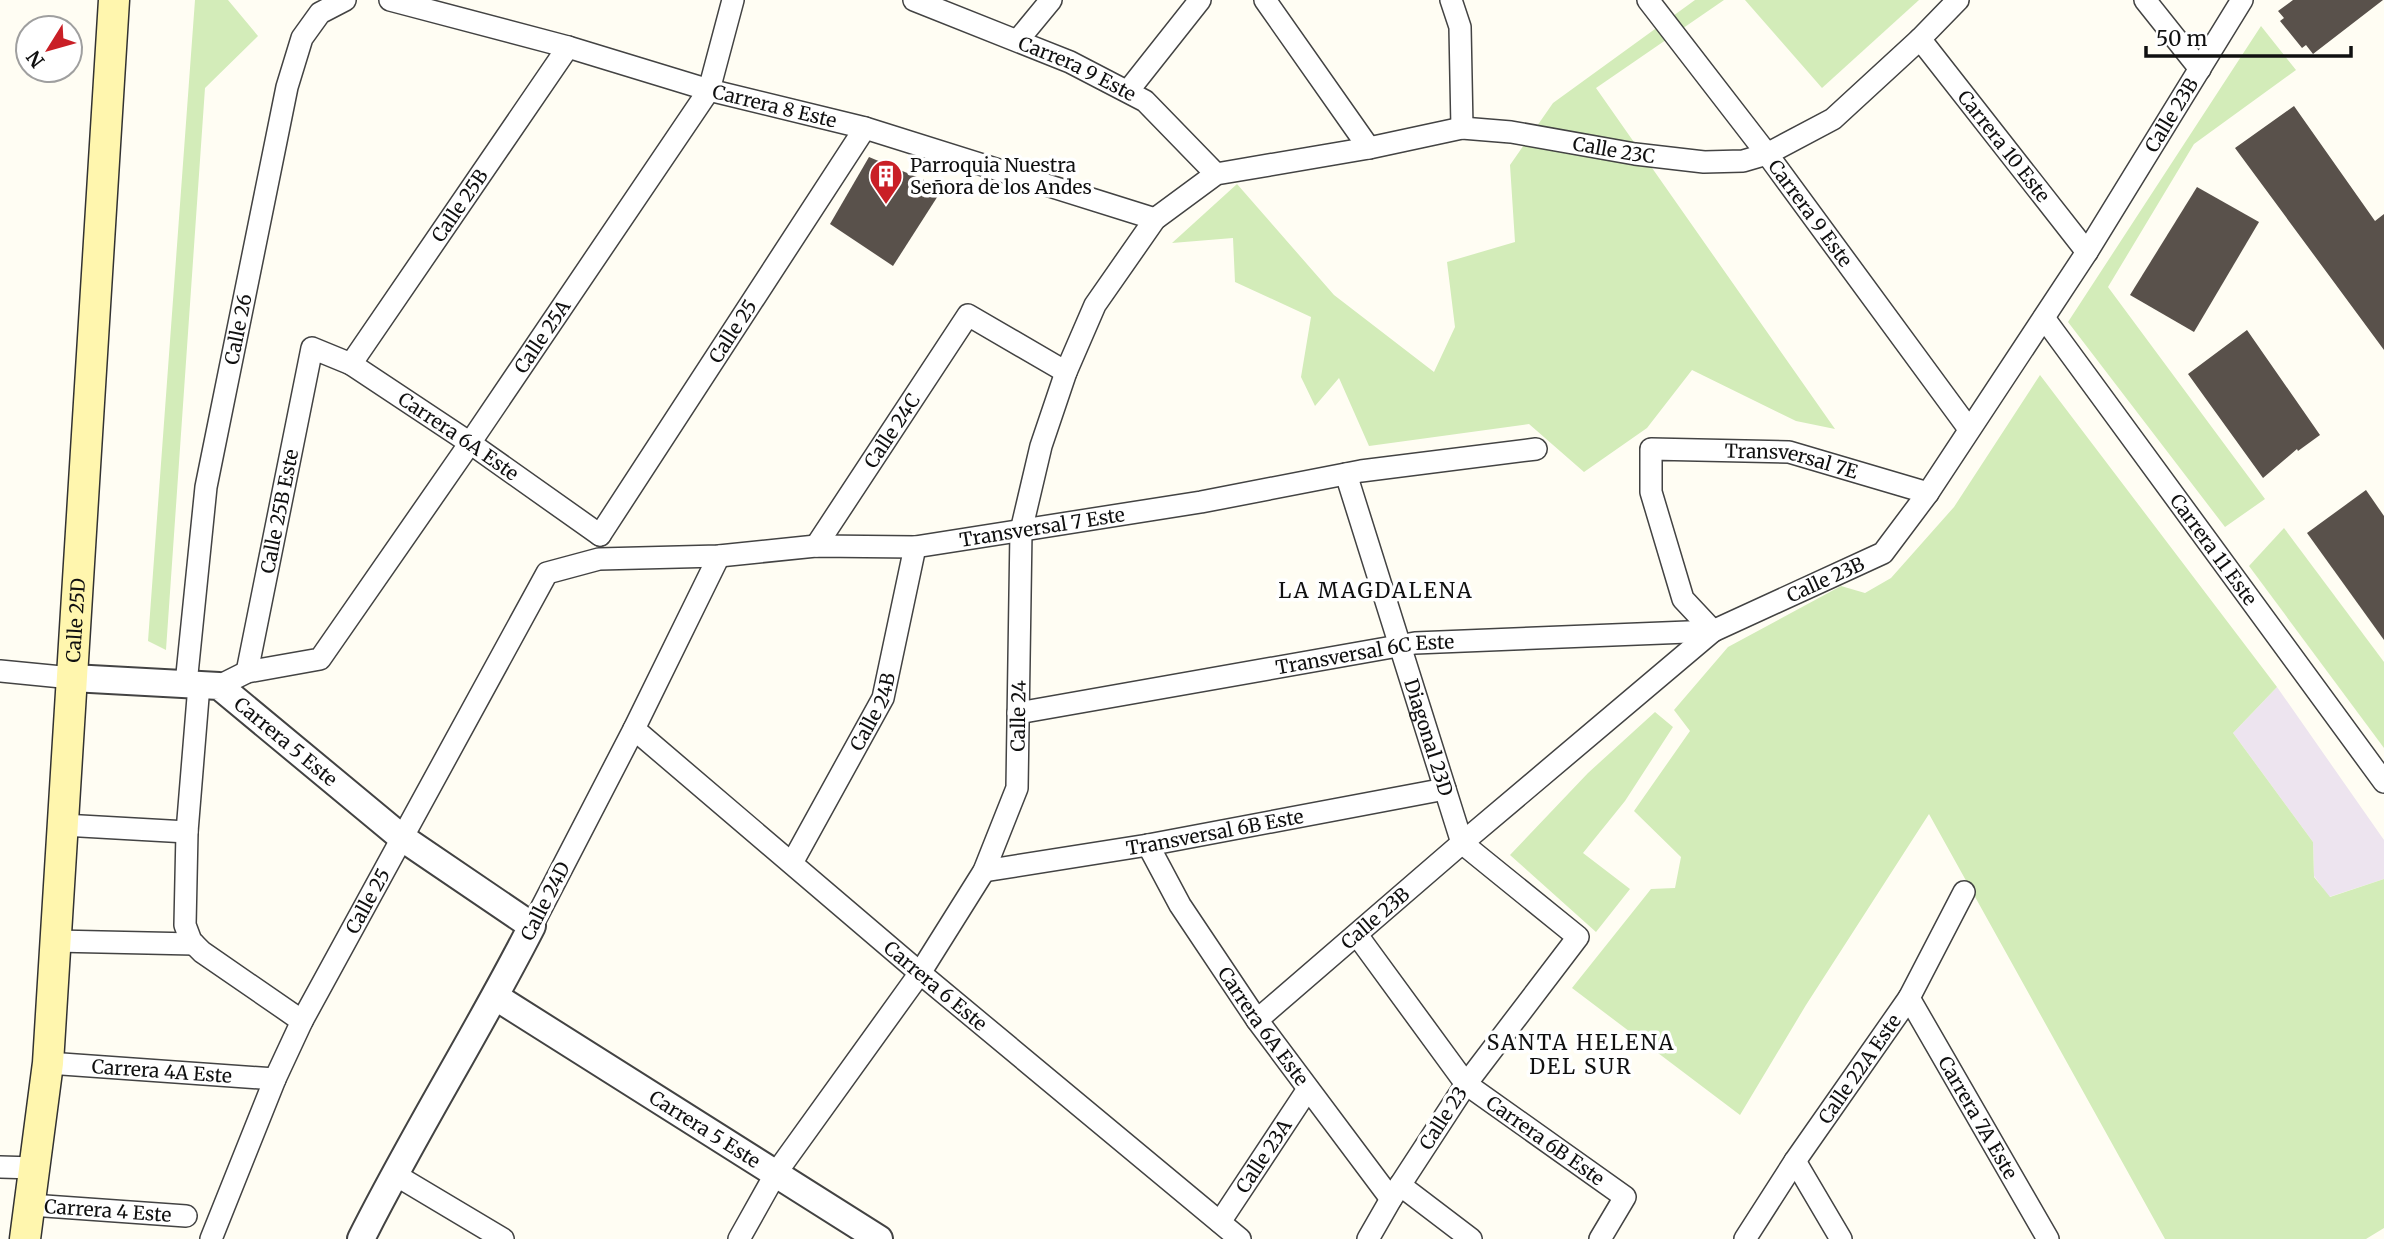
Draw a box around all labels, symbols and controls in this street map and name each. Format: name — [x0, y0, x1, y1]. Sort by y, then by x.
north arrow — [14, 14, 84, 84]
scale bar — [2146, 14, 2351, 58]
text: 50 m — [2156, 25, 2207, 52]
street label: Carrera 9 Este — [1015, 31, 1140, 106]
text: N — [21, 46, 50, 72]
street label: Calle 23B — [2139, 73, 2203, 157]
street label: Carrera 8 Este — [710, 79, 839, 133]
street label: Carrera 10 Este — [1953, 85, 2055, 207]
street label: Calle 23C — [1571, 131, 1656, 168]
place label: Parroquia Nuestra Señora de los Andes — [910, 153, 1092, 199]
street label: Carrera 9 Este — [1763, 155, 1858, 272]
building icon: Parroquia Nuestra Señora de los Andes — [867, 157, 905, 206]
street label: Calle 25B — [426, 164, 493, 247]
street label: Calle 26 — [219, 292, 257, 367]
street label: Calle 25A — [509, 295, 576, 378]
street label: Calle 25 — [703, 295, 762, 368]
street label: Carrera 6A Este — [394, 387, 523, 486]
street label: Calle 24C — [859, 389, 925, 472]
street label: Transversal 7E — [1724, 439, 1861, 484]
street label: Calle 25B Este — [255, 447, 303, 575]
street label: Carrera 11 Este — [2165, 489, 2262, 610]
street label: Transversal 7 Este — [958, 502, 1126, 552]
street label: Calle 23B — [1783, 551, 1868, 608]
street label: Calle 25D — [61, 577, 90, 663]
district label: LA MAGDALENA — [1278, 577, 1474, 604]
street label: Transversal 6C Este — [1274, 629, 1455, 679]
street label: Calle 24B — [844, 670, 900, 755]
street label: Diagonal 23D — [1399, 676, 1458, 799]
street label: Calle 24 — [1006, 680, 1031, 752]
street label: Carrera 5 Este — [229, 692, 342, 791]
street label: Transversal 6B Este — [1124, 804, 1305, 860]
street label: Calle 24D — [515, 858, 575, 944]
street label: Calle 25 — [340, 864, 395, 938]
street label: Calle 23B — [1336, 882, 1414, 954]
street label: Carrera 6 Este — [879, 936, 992, 1036]
street label: Carrera 6A Este — [1213, 962, 1314, 1090]
street label: Calle 22A Este — [1813, 1010, 1906, 1128]
district label: SANTA HELENA DEL SUR — [1487, 1029, 1675, 1080]
street label: Carrera 7A Este — [1933, 1052, 2023, 1183]
street label: Carrera 4A Este — [91, 1054, 233, 1088]
street label: Calle 23 — [1414, 1082, 1472, 1154]
street label: Carrera 5 Este — [645, 1085, 765, 1173]
street label: Carrera 6B Este — [1482, 1090, 1609, 1191]
street label: Calle 23A — [1231, 1114, 1297, 1198]
street label: Carrera 4 Este — [43, 1194, 172, 1227]

